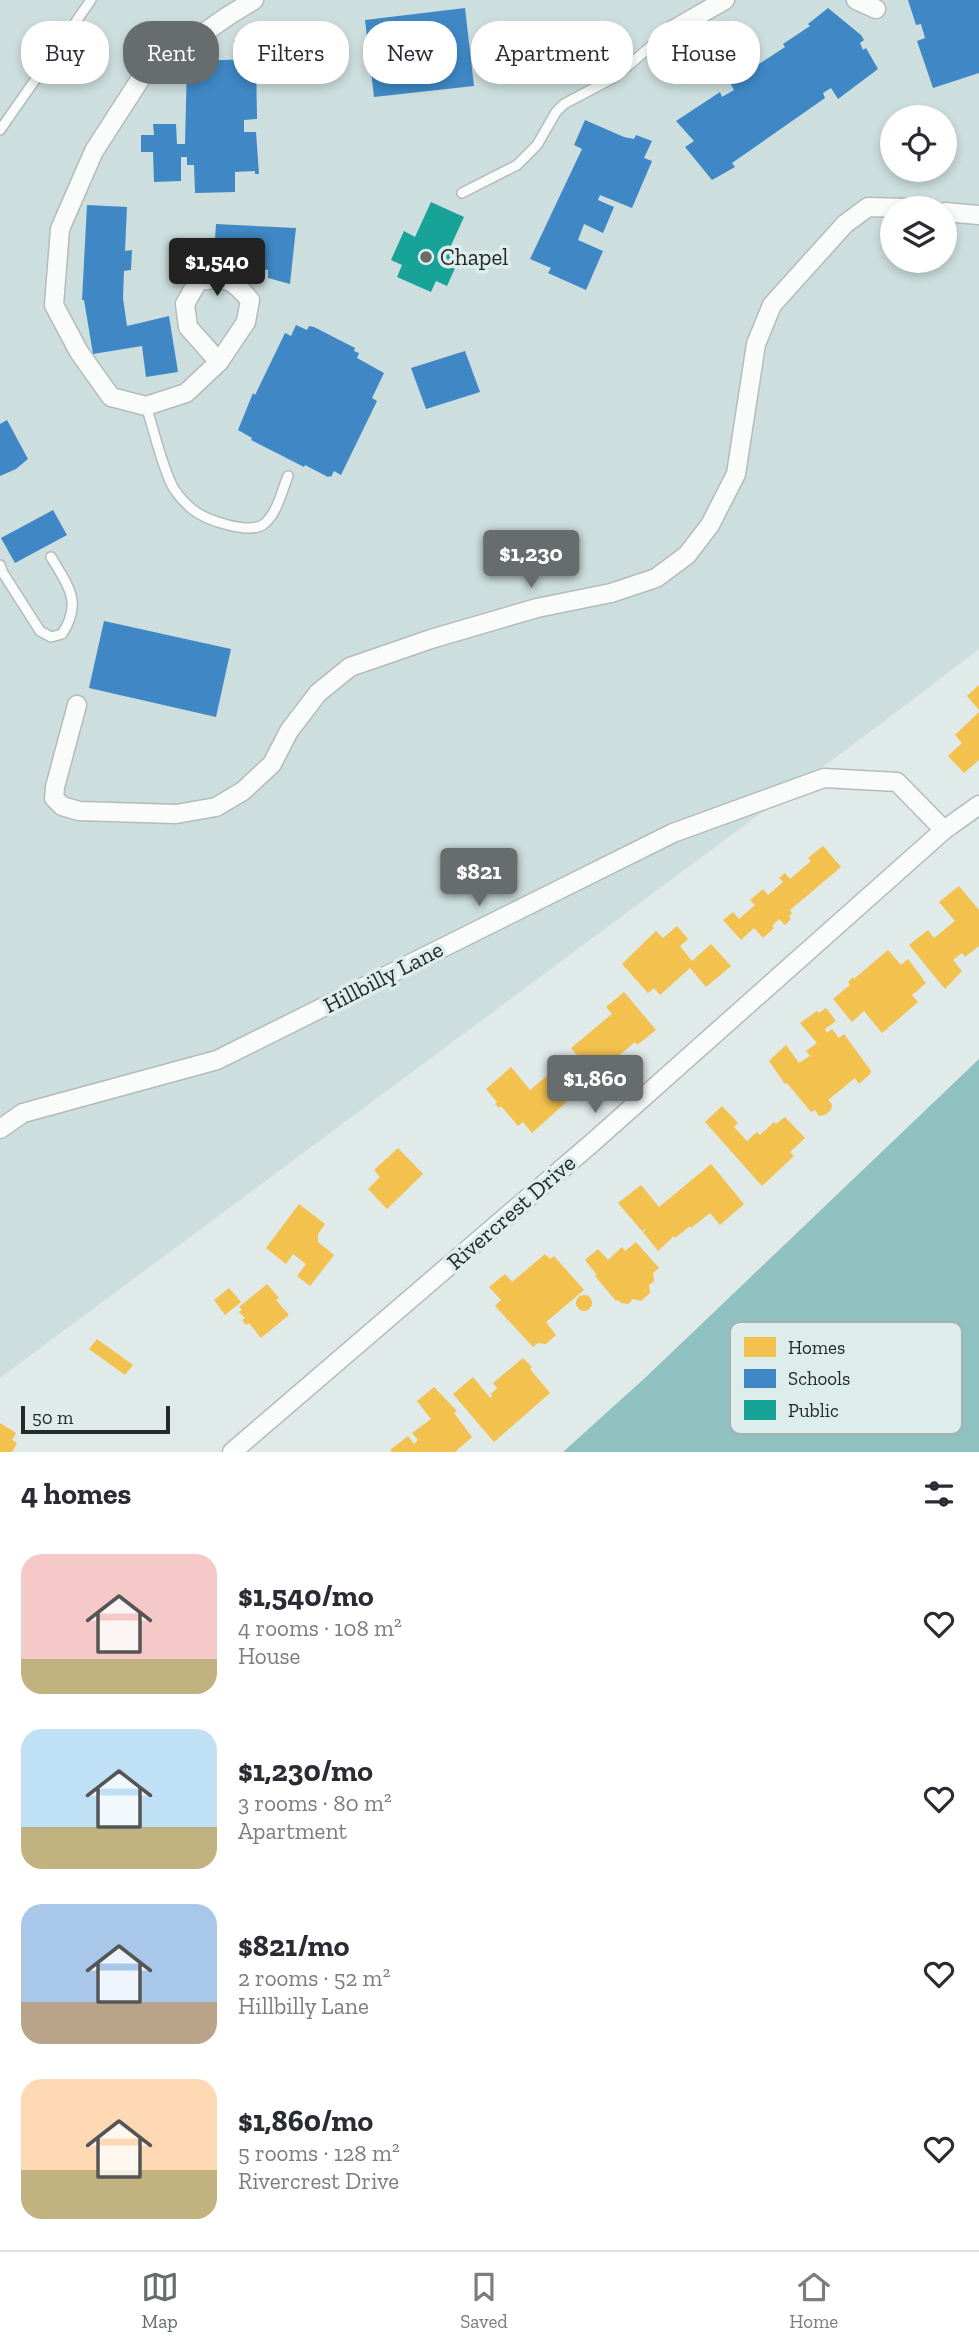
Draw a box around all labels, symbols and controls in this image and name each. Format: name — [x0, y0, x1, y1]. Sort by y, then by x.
chip: Buy — [21, 21, 109, 84]
chip: Rent — [123, 21, 219, 84]
chip: Filters — [233, 21, 349, 84]
chip: New — [363, 21, 457, 84]
chip: Apartment — [471, 21, 633, 84]
chip: House — [647, 21, 760, 84]
map controls — [880, 105, 957, 273]
button: locate — [880, 105, 957, 182]
button: layers — [880, 196, 957, 273]
pin: $1,540 — [160, 238, 274, 298]
place label: Chapel — [440, 243, 508, 271]
text: $1,540 — [185, 247, 249, 275]
marker: Chapel — [418, 249, 434, 265]
pin: $1,230 — [474, 530, 588, 590]
text: $1,230 — [499, 539, 563, 567]
pin: $821 — [438, 848, 520, 908]
text: $821 — [456, 857, 502, 885]
street label: Hillbilly Lane — [318, 935, 448, 1019]
pin: $1,860 — [538, 1056, 652, 1115]
text: $1,860 — [563, 1064, 627, 1092]
street label: Rivercrest Drive — [441, 1149, 581, 1275]
legend — [730, 1322, 962, 1434]
text: Homes — [788, 1336, 845, 1359]
text: Schools — [788, 1367, 850, 1390]
text: Public — [788, 1399, 839, 1422]
scale bar — [21, 1403, 170, 1435]
text: 50 m — [32, 1406, 73, 1429]
icon: filters — [920, 1475, 958, 1513]
text: 4 homes — [21, 1476, 131, 1512]
text: $1,540/mo — [238, 1578, 374, 1614]
icon: home — [77, 1582, 161, 1666]
icon: heart — [920, 1605, 958, 1643]
text: 4 rooms · 108 m² — [238, 1614, 402, 1642]
text: House — [238, 1642, 300, 1670]
text: $1,230/mo — [238, 1753, 373, 1789]
icon: home — [77, 1757, 161, 1841]
icon: heart — [920, 1780, 958, 1818]
text: 3 rooms · 80 m² — [238, 1789, 392, 1817]
text: Apartment — [238, 1817, 347, 1845]
text: $821/mo — [238, 1928, 350, 1964]
icon: home — [77, 1932, 161, 2016]
icon: heart — [920, 1955, 958, 1993]
text: 2 rooms · 52 m² — [238, 1964, 390, 1992]
text: Hillbilly Lane — [238, 1992, 369, 2020]
text: $1,860/mo — [238, 2103, 373, 2139]
icon: home — [77, 2107, 161, 2191]
icon: heart — [920, 2130, 958, 2168]
text: 5 rooms · 128 m² — [238, 2139, 400, 2167]
text: Rivercrest Drive — [238, 2167, 399, 2195]
tab: Map — [141, 2268, 179, 2333]
tab: Saved — [460, 2268, 508, 2333]
tab: Home — [789, 2268, 838, 2333]

